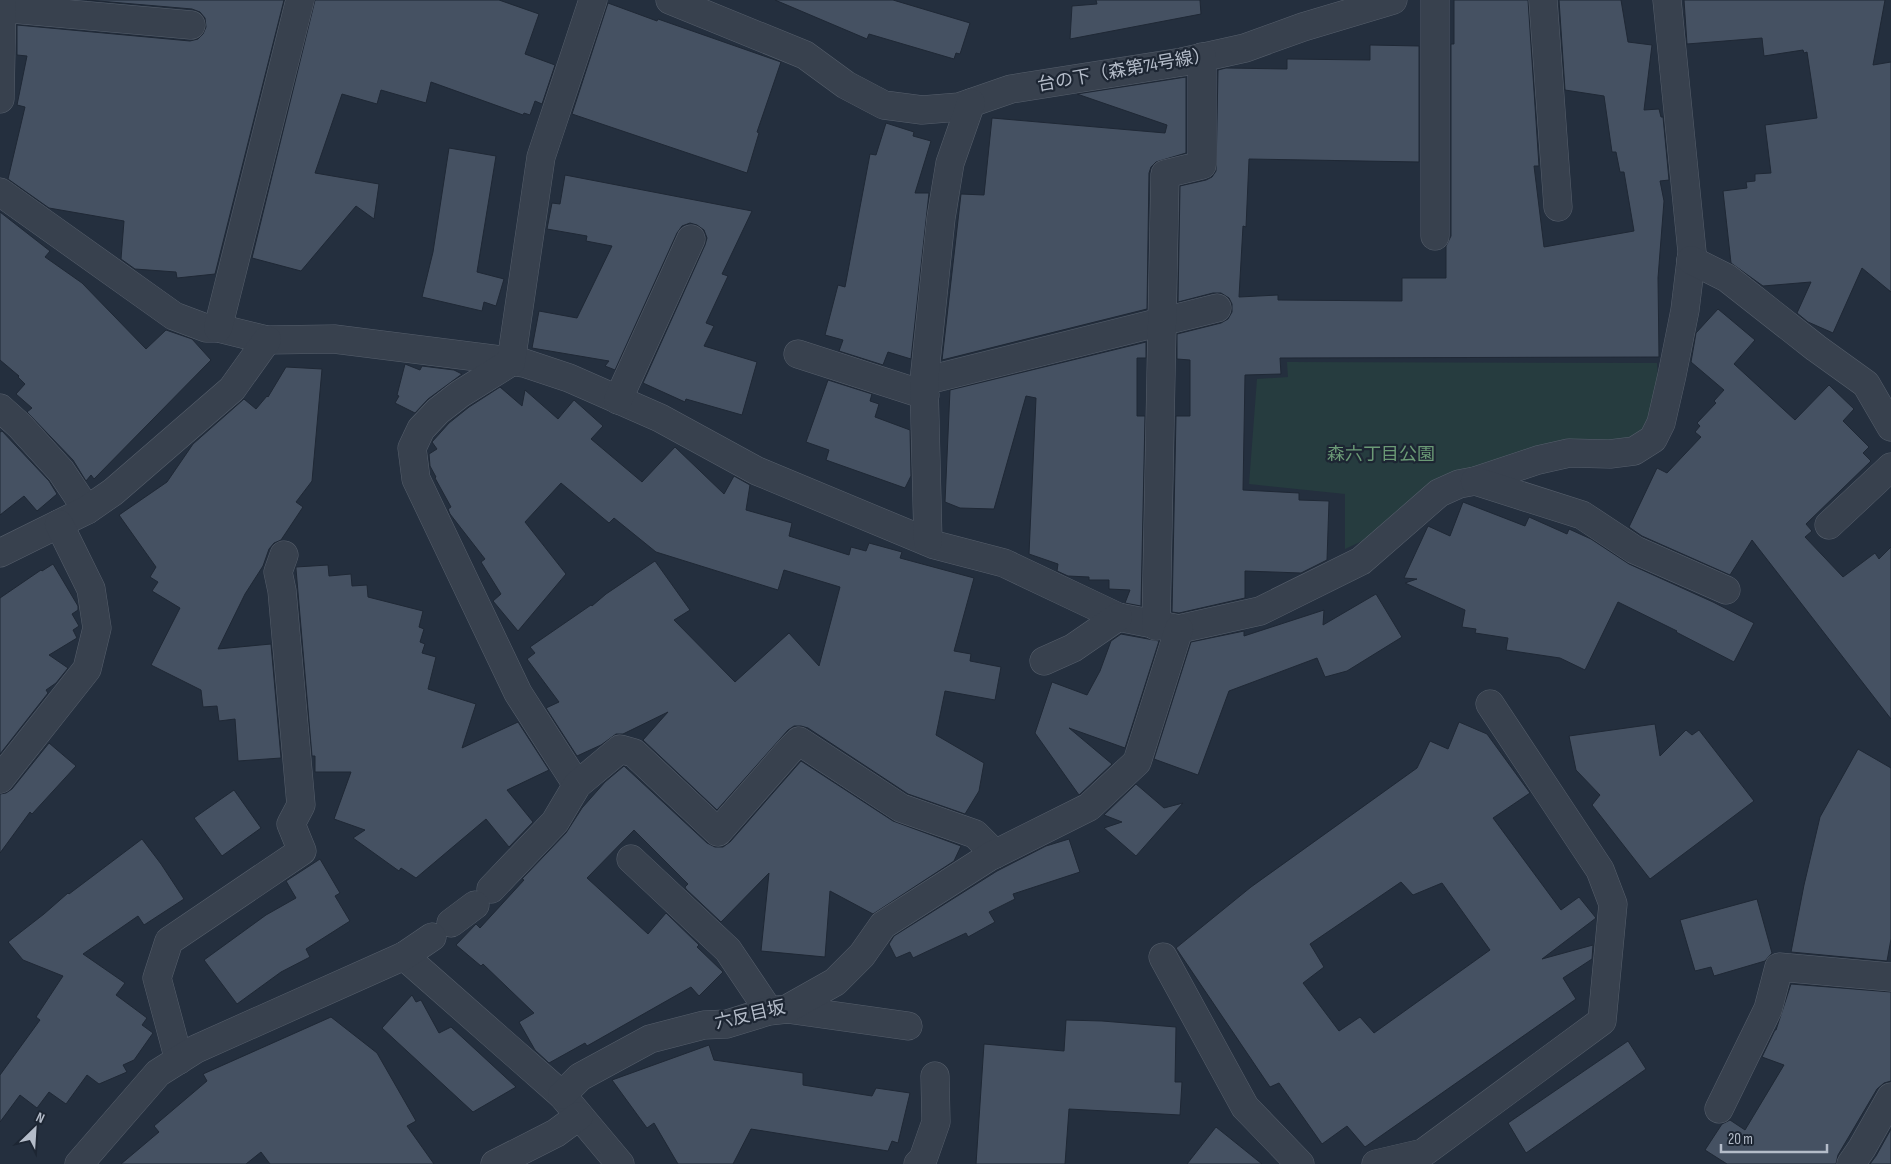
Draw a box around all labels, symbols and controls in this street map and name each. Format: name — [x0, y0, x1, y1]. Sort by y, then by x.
street label: 台の下（森第74号線） — [1036, 44, 1212, 96]
park label: 森六丁目公園 — [1327, 444, 1435, 465]
street label: 六反目坂 — [713, 997, 787, 1033]
north arrow — [10, 1104, 60, 1154]
text: N — [33, 1108, 47, 1127]
scale bar — [1721, 1122, 1827, 1154]
text: 20 m — [1728, 1130, 1753, 1149]

